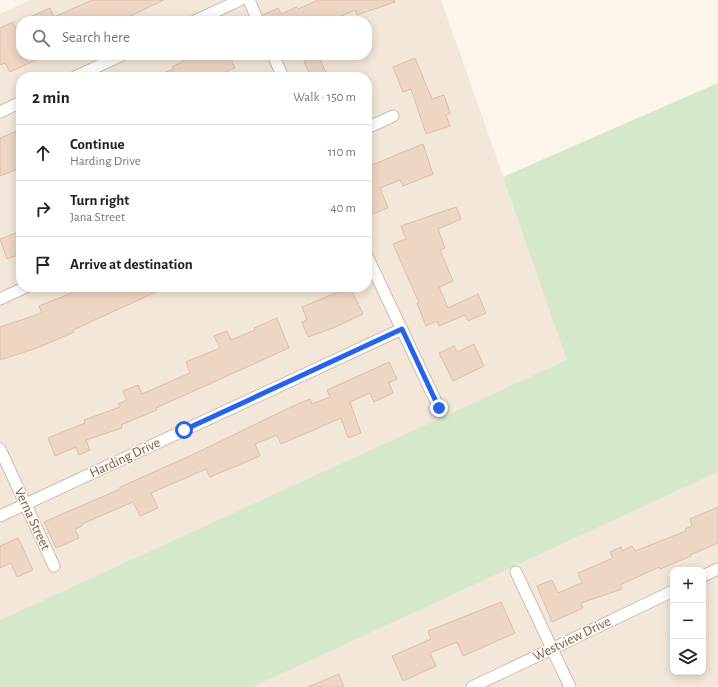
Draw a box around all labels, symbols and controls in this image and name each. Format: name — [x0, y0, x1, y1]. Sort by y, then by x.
search box — [16, 16, 372, 60]
icon: search — [30, 27, 52, 49]
text: Search here — [62, 30, 130, 45]
text: 2 min — [32, 89, 70, 106]
text: Walk · 150 m — [293, 91, 356, 104]
text: Continue — [70, 137, 125, 152]
icon: ahead — [32, 142, 54, 164]
text: 110 m — [328, 146, 356, 159]
text: Harding Drive — [70, 155, 141, 168]
text: Turn right — [70, 193, 129, 208]
icon: right — [32, 198, 54, 220]
text: 40 m — [330, 202, 356, 215]
text: Jana Street — [70, 211, 125, 224]
icon: arrive — [32, 254, 54, 276]
text: Arrive at destination — [70, 257, 193, 272]
route end — [430, 399, 448, 417]
route start — [175, 421, 193, 439]
street label: Harding Drive — [87, 436, 163, 480]
street label: Verna Street — [11, 486, 53, 553]
map controls — [670, 567, 706, 675]
button: + — [670, 567, 706, 603]
button: − — [670, 603, 706, 639]
street label: Westview Drive — [531, 614, 613, 664]
button: layers — [670, 639, 706, 675]

